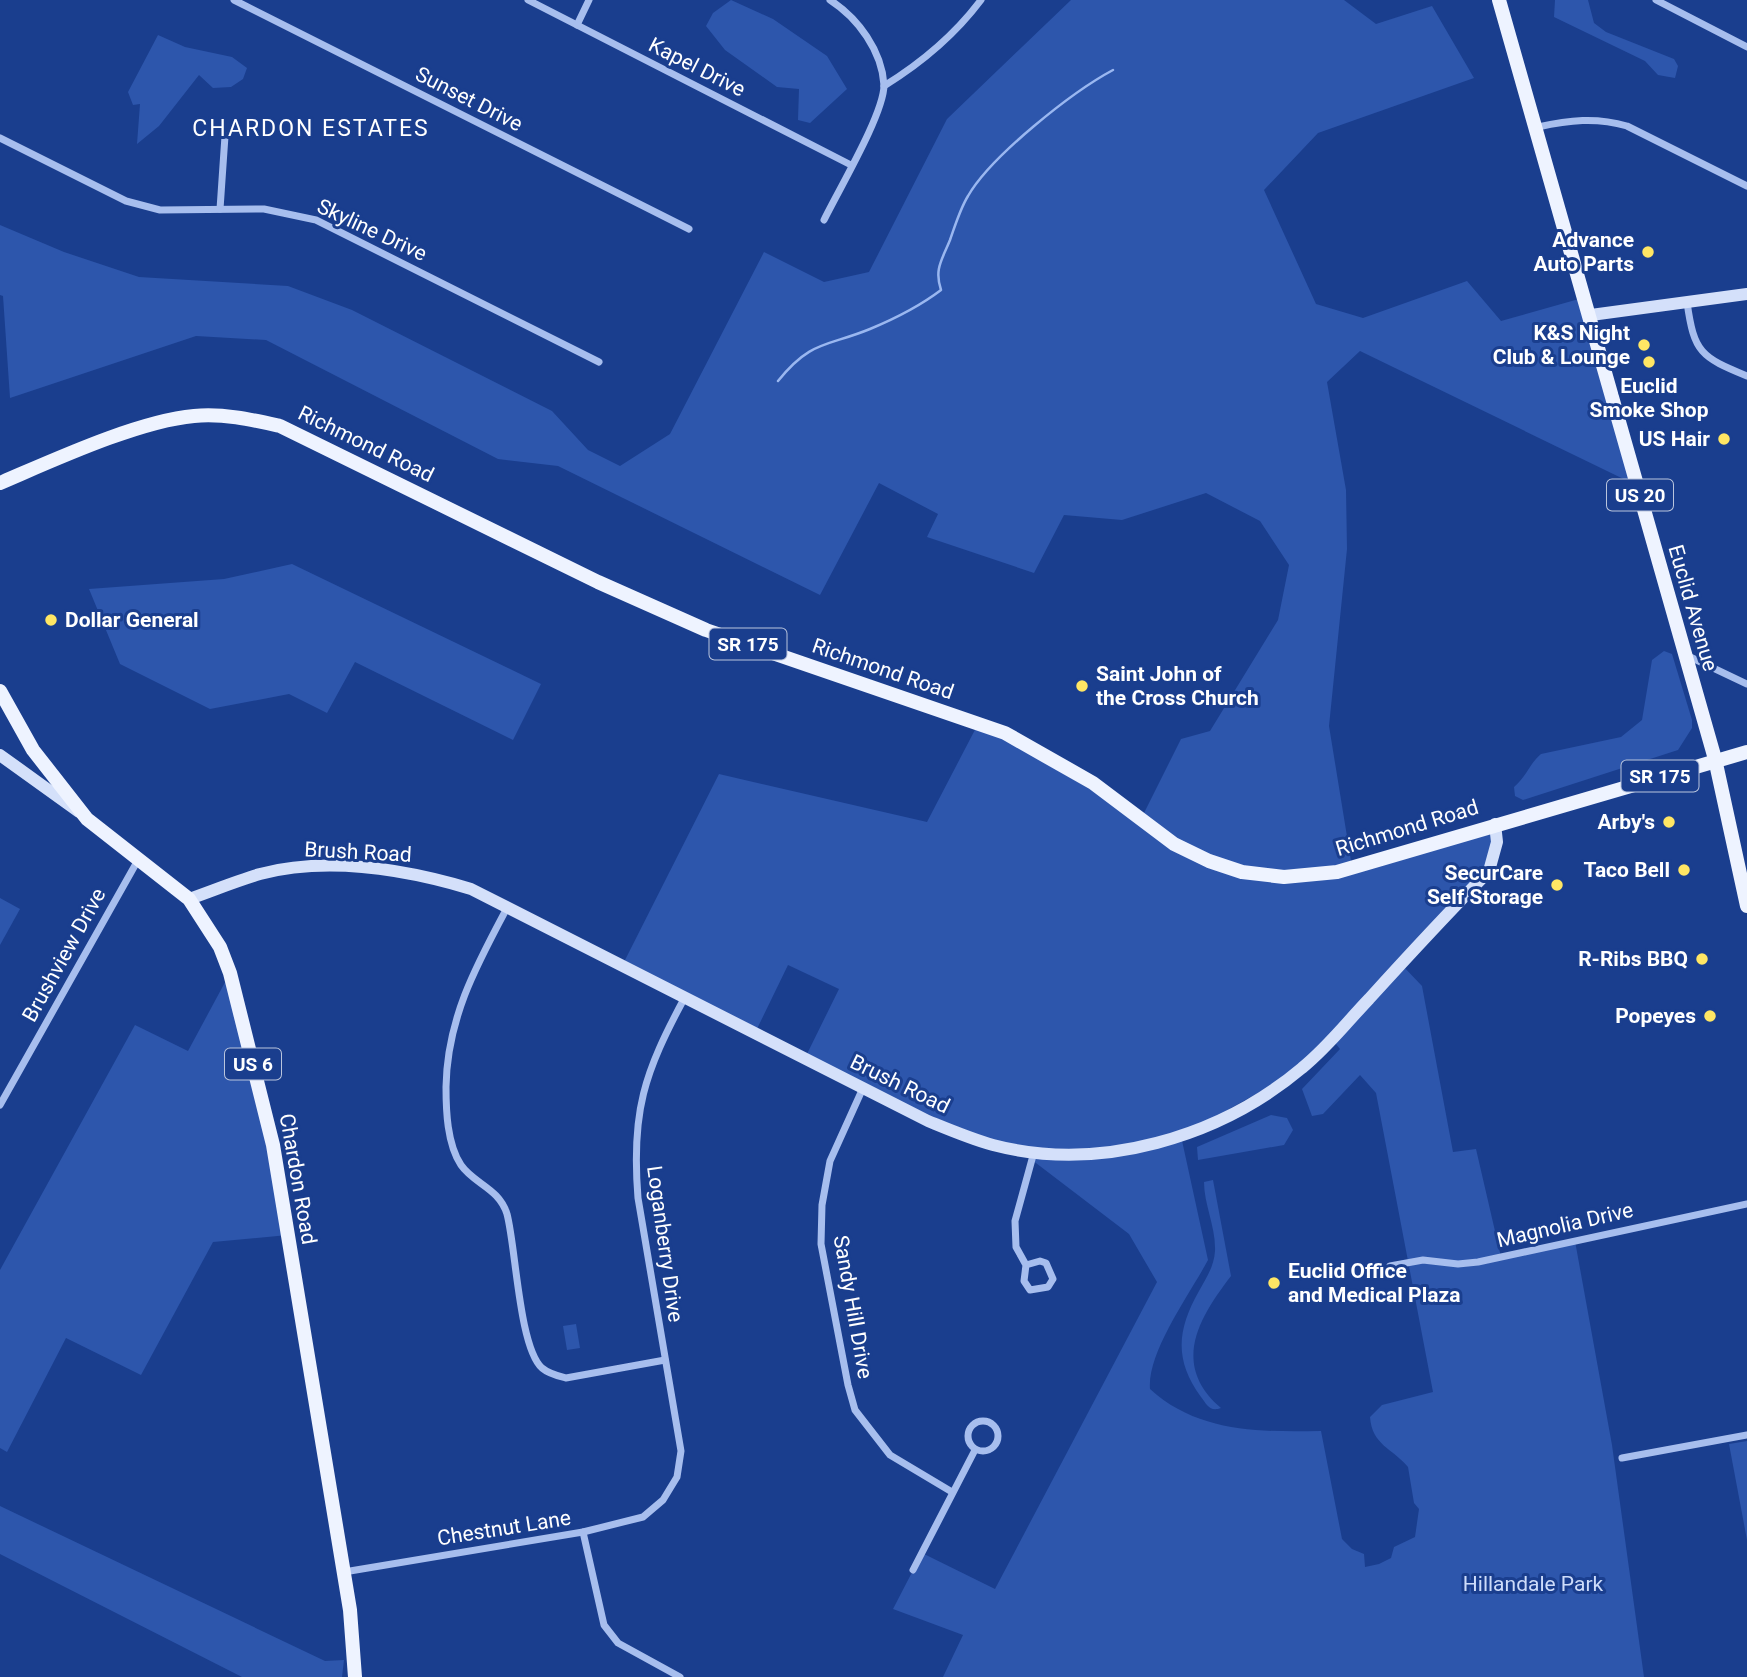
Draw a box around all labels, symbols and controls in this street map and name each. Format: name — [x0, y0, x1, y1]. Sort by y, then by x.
street label: Kapel Drive — [645, 32, 749, 102]
street label: Sunset Drive — [411, 62, 527, 136]
district label: CHARDON ESTATES — [192, 115, 430, 142]
street label: Skyline Drive — [313, 194, 431, 266]
place label: Advance Auto Parts — [1534, 228, 1634, 276]
marker: Advance Auto Parts — [1640, 244, 1656, 260]
place label: K&S Night Club & Lounge — [1493, 321, 1630, 369]
marker: K&S Night Club & Lounge — [1636, 337, 1652, 353]
marker: Euclid Smoke Shop — [1641, 354, 1657, 370]
place label: Euclid Smoke Shop — [1590, 374, 1709, 422]
street label: Richmond Road — [294, 401, 438, 487]
place label: US Hair — [1639, 427, 1710, 451]
marker: US Hair — [1716, 431, 1732, 447]
road number: US 20 — [1607, 480, 1673, 510]
street label: Euclid Avenue — [1664, 542, 1722, 674]
place label: Dollar General — [65, 608, 199, 632]
marker: Dollar General — [43, 612, 59, 628]
road number: SR 175 — [710, 628, 786, 660]
street label: Richmond Road — [809, 634, 957, 704]
place label: Saint John of the Cross Church — [1096, 662, 1259, 710]
marker: Saint John of the Cross Church — [1074, 678, 1090, 694]
road number: SR 175 — [1622, 761, 1698, 792]
street label: Richmond Road — [1333, 795, 1481, 861]
place label: Arby's — [1598, 810, 1655, 834]
marker: Arby's — [1661, 814, 1677, 830]
street label: Brush Road — [304, 837, 412, 867]
place label: Taco Bell — [1583, 858, 1670, 882]
place label: SecurCare Self Storage — [1427, 861, 1543, 909]
marker: Taco Bell — [1676, 862, 1692, 878]
marker: SecurCare Self Storage — [1549, 877, 1565, 893]
street label: Brushview Drive — [17, 884, 111, 1026]
place label: R-Ribs BBQ — [1578, 947, 1688, 971]
marker: R-Ribs BBQ — [1694, 951, 1710, 967]
place label: Popeyes — [1615, 1004, 1696, 1028]
marker: Popeyes — [1702, 1008, 1718, 1024]
road number: US 6 — [225, 1048, 281, 1080]
street label: Brush Road — [846, 1050, 954, 1118]
street label: Chardon Road — [275, 1112, 321, 1246]
street label: Loganberry Drive — [642, 1164, 688, 1324]
street label: Magnolia Drive — [1495, 1198, 1635, 1252]
street label: Sandy Hill Drive — [829, 1233, 877, 1381]
place label: Euclid Office and Medical Plaza — [1288, 1259, 1460, 1307]
marker: Euclid Office and Medical Plaza — [1266, 1275, 1282, 1291]
street label: Chestnut Lane — [436, 1506, 572, 1550]
park label: Hillandale Park — [1463, 1572, 1604, 1596]

